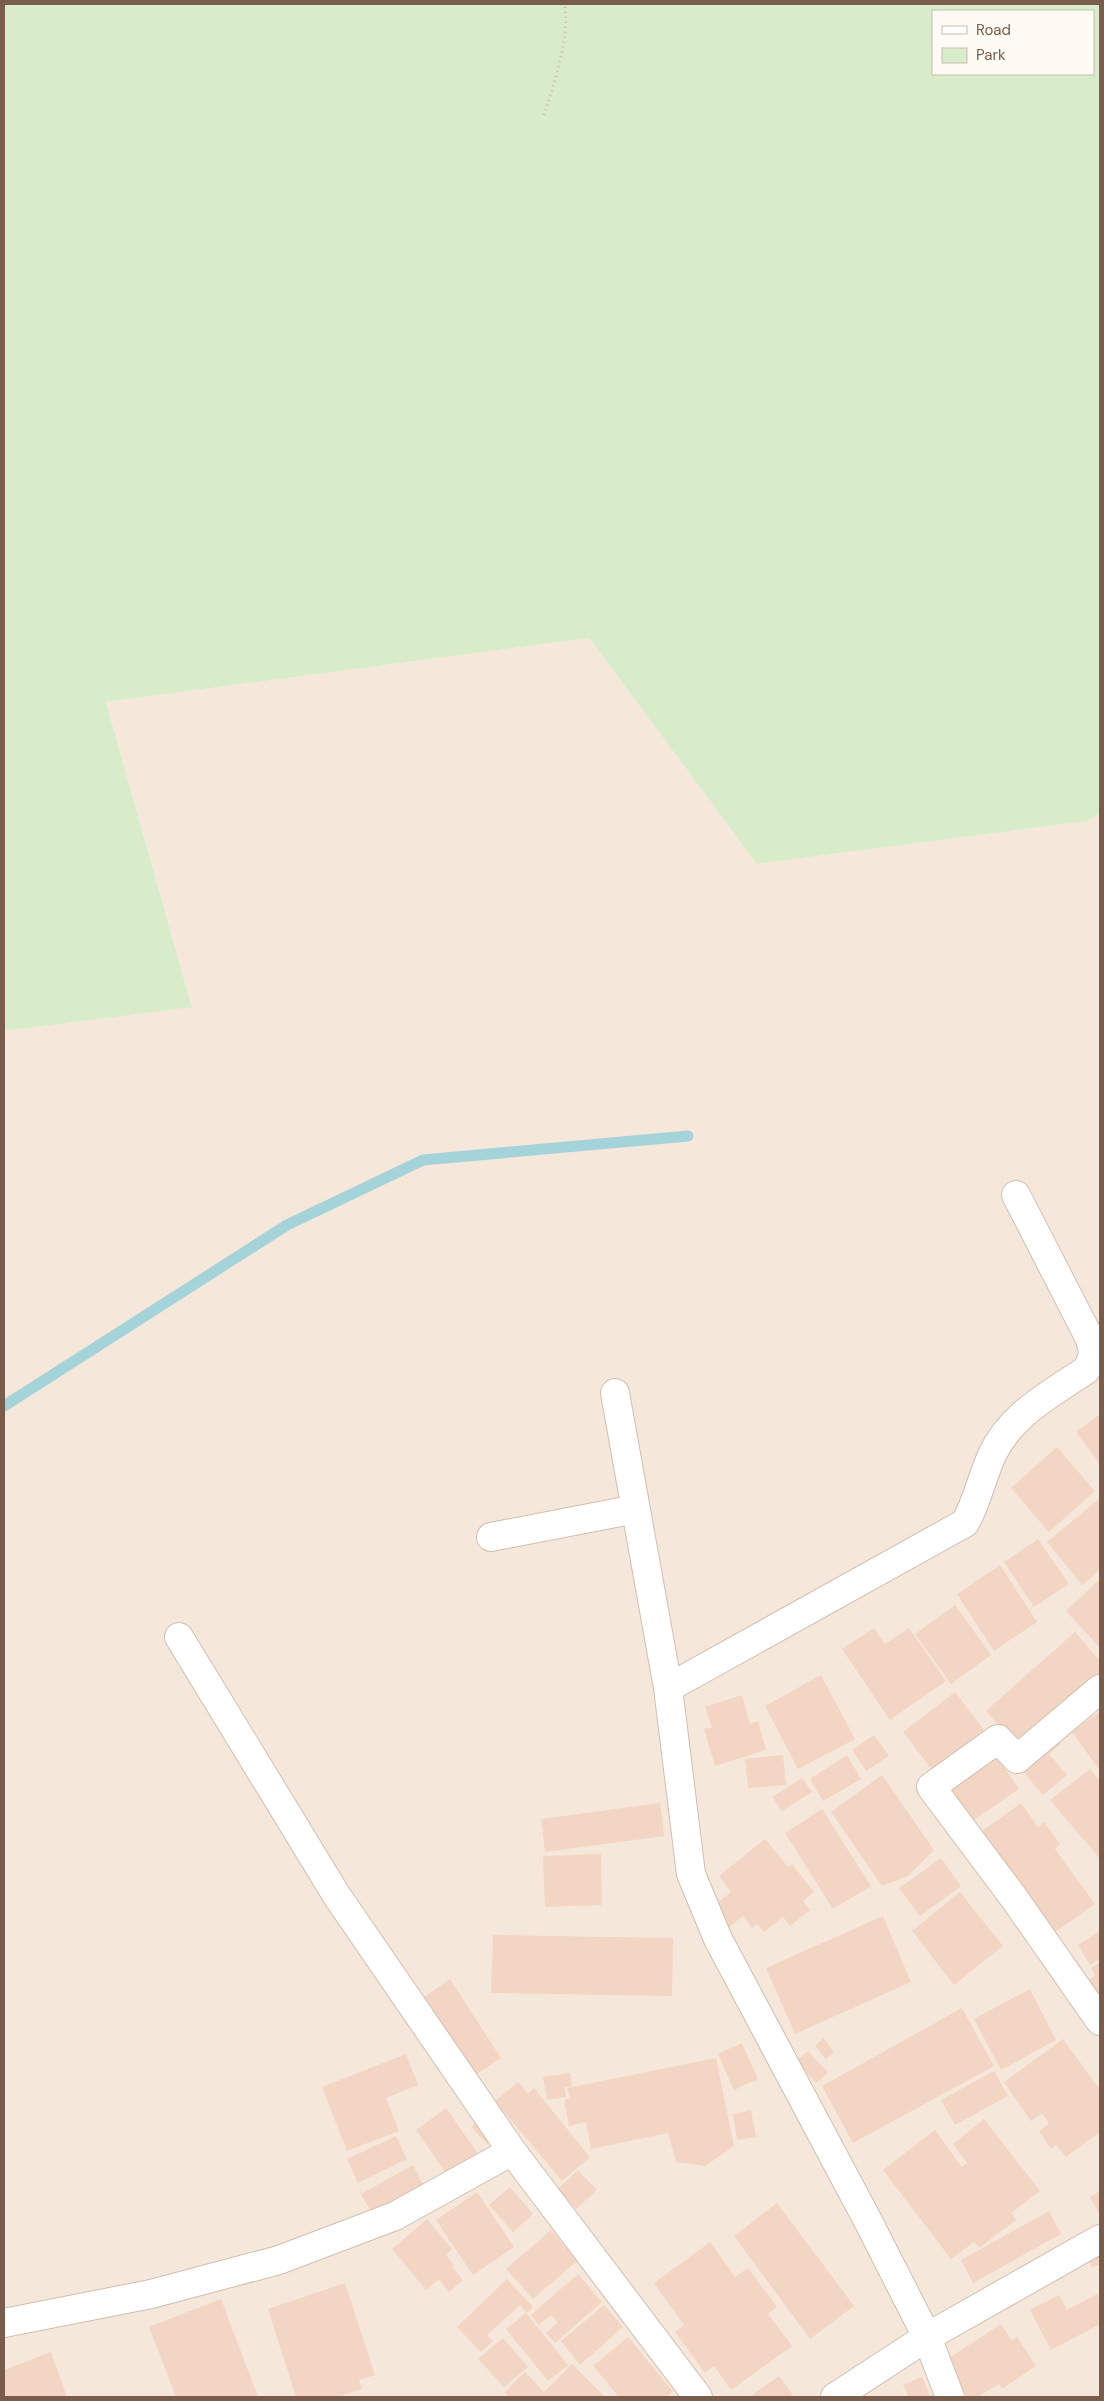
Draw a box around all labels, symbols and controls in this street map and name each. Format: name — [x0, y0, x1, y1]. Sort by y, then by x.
legend — [932, 10, 1094, 75]
text: Road — [976, 20, 1011, 40]
text: Park — [976, 45, 1006, 65]

